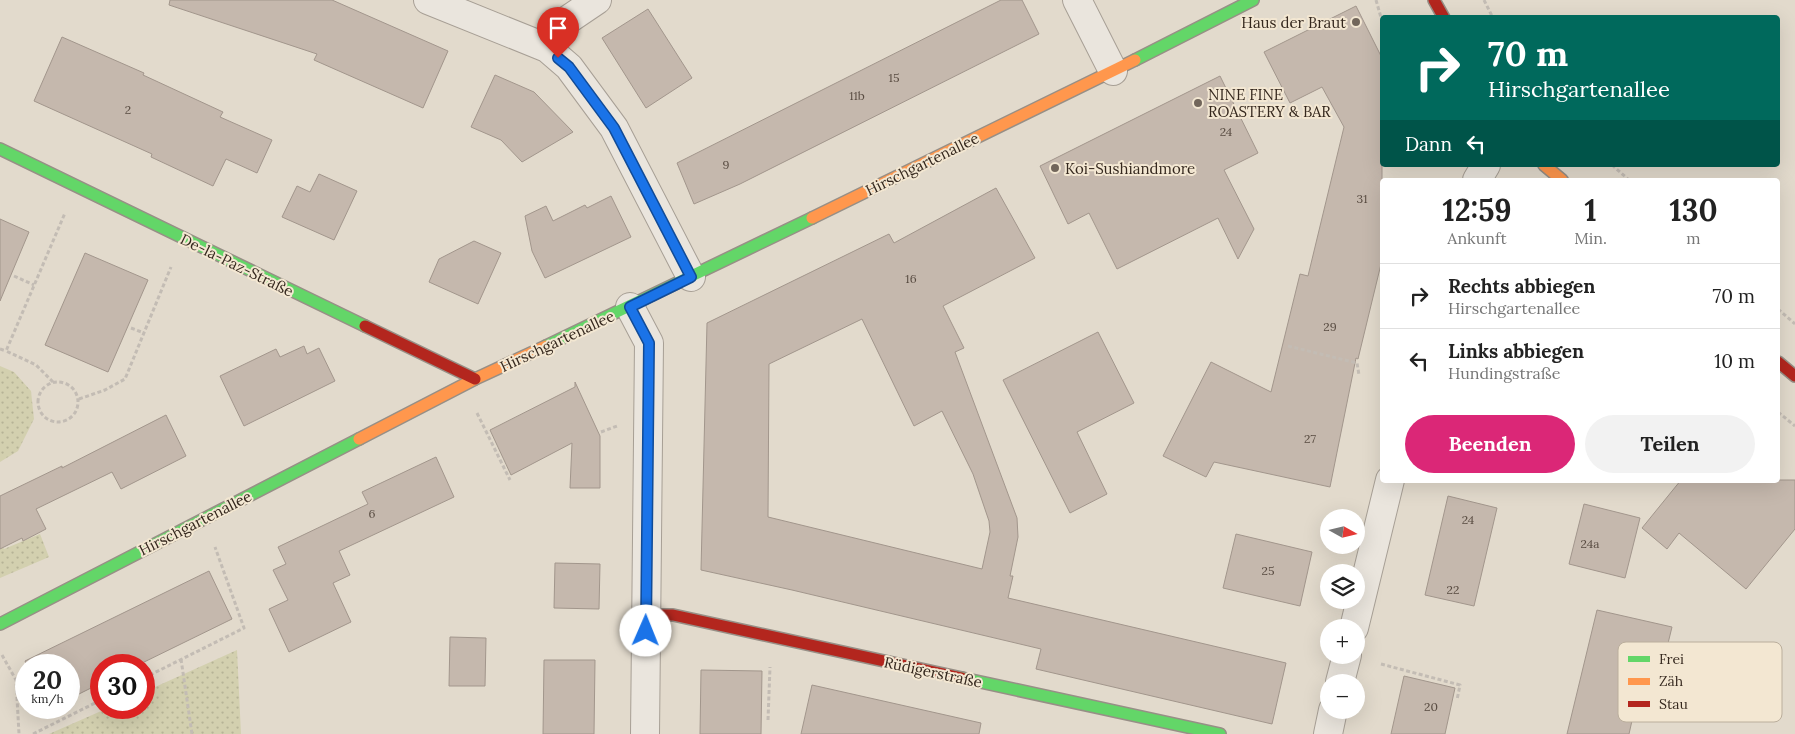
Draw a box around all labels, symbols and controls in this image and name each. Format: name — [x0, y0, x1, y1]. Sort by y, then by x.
pin — [537, 7, 579, 58]
place label: Haus der Braut — [1241, 13, 1346, 32]
icon: arrive — [544, 14, 572, 42]
marker: Haus der Braut — [1350, 16, 1362, 28]
text: 70 m — [1488, 31, 1568, 76]
icon: right — [1405, 35, 1470, 100]
house number: 15 — [889, 70, 899, 85]
text: Hirschgartenallee — [1488, 75, 1670, 103]
place label: NINE FINE ROASTERY & BAR — [1208, 85, 1331, 121]
house number: 11b — [849, 88, 865, 103]
marker: NINE FINE ROASTERY & BAR — [1192, 97, 1204, 109]
house number: 2 — [125, 102, 131, 117]
house number: 24 — [1220, 124, 1233, 139]
street label: Hirschgartenallee — [862, 128, 982, 200]
icon: left — [1462, 130, 1490, 158]
text: Dann — [1405, 132, 1452, 156]
house number: 9 — [723, 157, 730, 172]
place label: Koi-Sushiandmore — [1065, 159, 1195, 178]
marker: Koi-Sushiandmore — [1049, 162, 1061, 174]
house number: 31 — [1356, 191, 1368, 206]
text: 12:59 — [1442, 191, 1512, 229]
text: 1 — [1584, 191, 1597, 229]
text: 130 — [1669, 191, 1718, 229]
text: Ankunft — [1447, 228, 1507, 248]
text: Min. — [1574, 228, 1607, 248]
text: m — [1686, 228, 1701, 248]
street label: De-la-Paz-Straße — [177, 229, 297, 301]
house number: 16 — [905, 271, 917, 286]
text: Rechts abbiegen — [1448, 274, 1595, 298]
icon: right — [1405, 282, 1433, 310]
text: 70 m — [1712, 284, 1755, 308]
text: Hirschgartenallee — [1448, 298, 1580, 318]
street label: Hirschgartenallee — [497, 306, 617, 376]
house number: 29 — [1323, 319, 1337, 334]
text: Links abbiegen — [1448, 339, 1584, 363]
icon: left — [1405, 347, 1433, 375]
text: 10 m — [1714, 349, 1755, 373]
text: Hundingstraße — [1448, 363, 1560, 383]
button: Beenden — [1405, 415, 1575, 473]
button: Teilen — [1585, 415, 1755, 473]
house number: 27 — [1304, 431, 1316, 446]
street label: Hirschgartenallee — [135, 486, 255, 560]
house number: 6 — [369, 506, 376, 521]
north arrow — [1320, 509, 1365, 554]
map controls — [1320, 509, 1365, 719]
house number: 24 — [1462, 512, 1475, 527]
house number: 24a — [1581, 536, 1599, 551]
house number: 25 — [1262, 563, 1274, 578]
button: layers — [1320, 564, 1365, 609]
house number: 22 — [1447, 582, 1459, 597]
position arrow — [619, 604, 671, 656]
button: + — [1320, 619, 1365, 664]
legend — [1618, 642, 1782, 722]
text: Frei — [1659, 650, 1684, 668]
street label: Rüdigerstraße — [882, 652, 984, 692]
speed limit sign: 30 — [90, 654, 155, 719]
text: 20 — [33, 664, 62, 696]
text: Zäh — [1659, 672, 1683, 690]
button: − — [1320, 674, 1365, 719]
text: km/h — [31, 691, 64, 706]
text: Stau — [1659, 695, 1688, 713]
house number: 20 — [1424, 699, 1438, 714]

